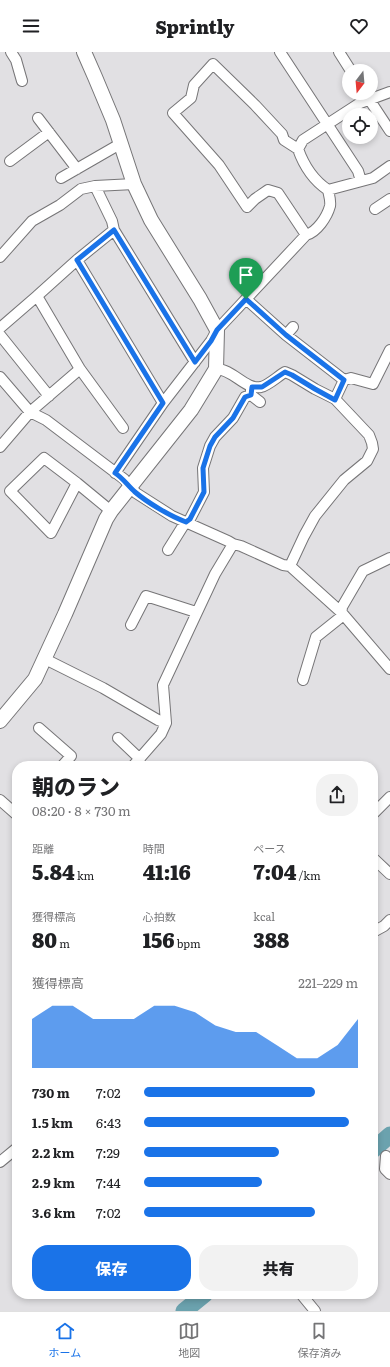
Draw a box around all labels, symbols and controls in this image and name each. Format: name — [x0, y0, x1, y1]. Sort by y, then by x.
text: Sprintly — [156, 13, 234, 40]
icon: menu — [20, 15, 42, 37]
icon: heart — [348, 15, 370, 37]
north arrow — [342, 64, 378, 100]
map controls — [342, 64, 378, 144]
button: locate — [342, 108, 378, 144]
pin — [229, 258, 263, 299]
icon: arrive — [235, 264, 257, 286]
text: 朝のラン — [32, 769, 120, 802]
button: share — [316, 774, 358, 816]
text: 08:20 · 8 × 730 m — [32, 801, 131, 820]
text: 距離 — [32, 840, 54, 856]
text: 時間 — [143, 840, 165, 856]
text: ペース — [253, 840, 286, 856]
text: 5.84 — [32, 856, 75, 886]
text: 41:16 — [143, 856, 191, 886]
text: 7:04 — [253, 856, 296, 886]
text: km — [75, 867, 94, 883]
text: /km — [296, 867, 321, 883]
text: 獲得標高 — [32, 908, 76, 924]
text: 心拍数 — [143, 908, 176, 924]
text: kcal — [253, 908, 275, 924]
text: 80 — [32, 924, 57, 954]
text: 156 — [143, 924, 175, 954]
text: 388 — [253, 924, 289, 954]
text: m — [57, 935, 70, 951]
text: bpm — [175, 935, 201, 951]
text: 獲得標高 — [32, 973, 84, 992]
text: 221–229 m — [298, 973, 358, 992]
text: 730 m — [32, 1083, 70, 1102]
text: 7:02 — [96, 1083, 121, 1102]
text: 1.5 km — [32, 1113, 73, 1132]
text: 6:43 — [96, 1113, 121, 1132]
text: 2.2 km — [32, 1143, 75, 1162]
text: 7:29 — [96, 1143, 120, 1162]
text: 2.9 km — [32, 1173, 75, 1192]
text: 7:44 — [96, 1173, 121, 1192]
text: 3.6 km — [32, 1203, 75, 1222]
text: 7:02 — [96, 1203, 121, 1222]
button: 保存 — [32, 1245, 191, 1291]
button: 共有 — [199, 1245, 358, 1291]
tab: ホーム — [49, 1320, 81, 1360]
tab: 地図 — [178, 1320, 200, 1360]
tab: 保存済み — [297, 1320, 341, 1360]

